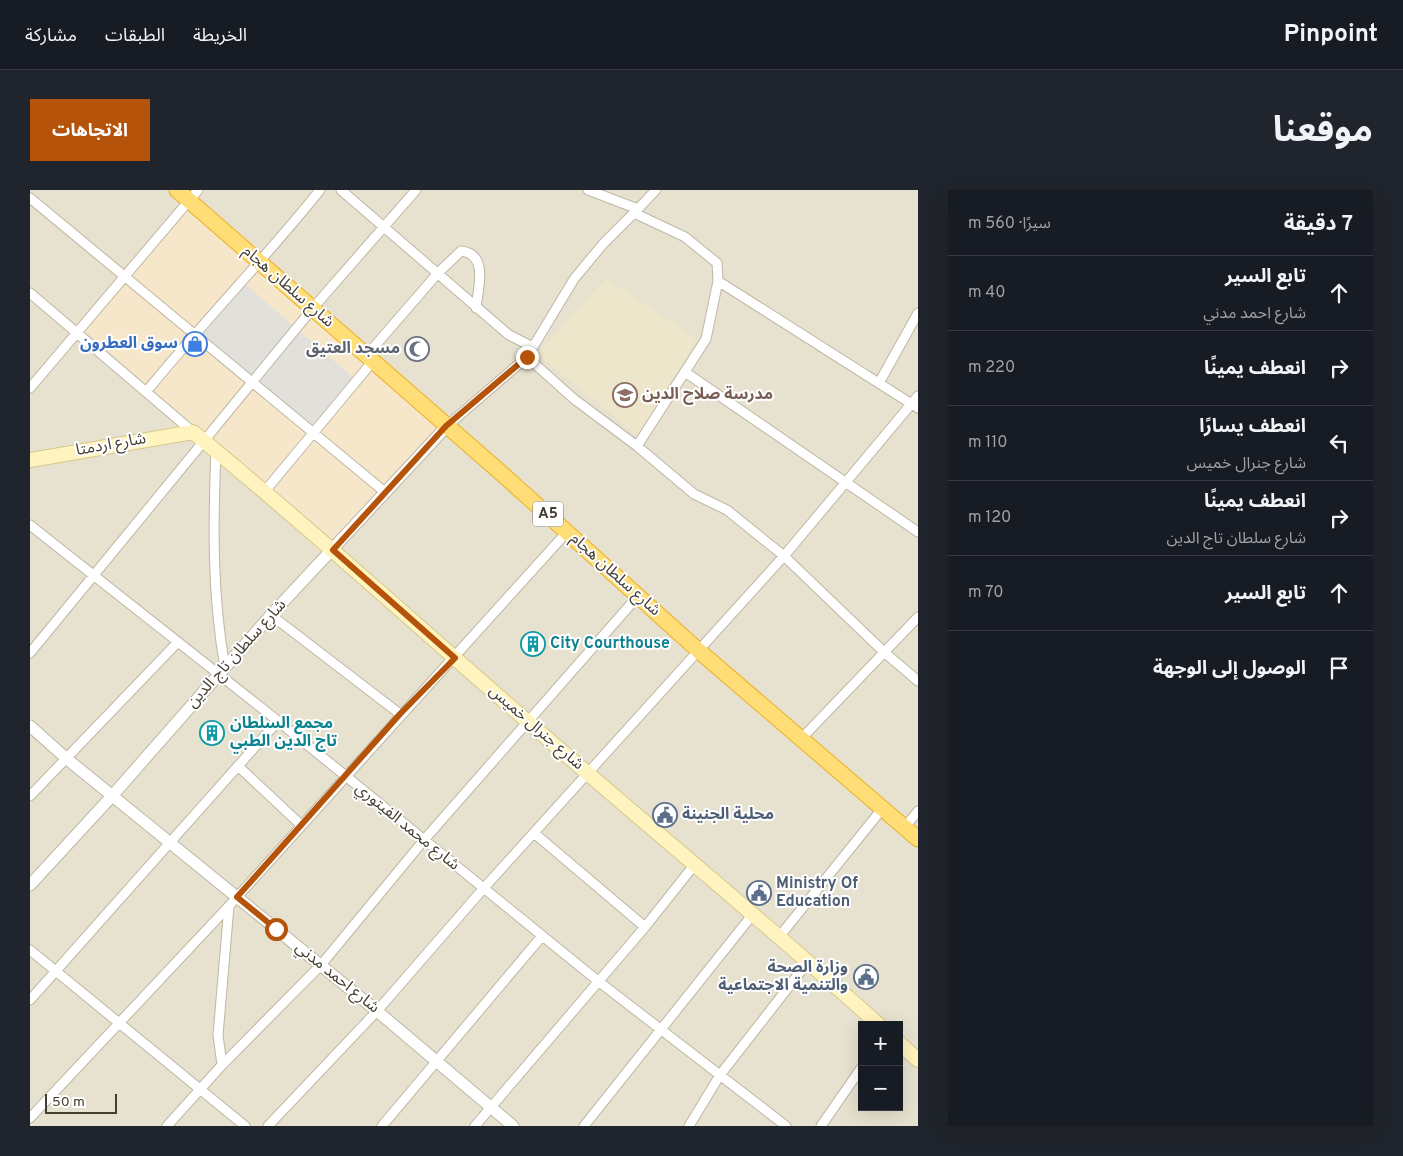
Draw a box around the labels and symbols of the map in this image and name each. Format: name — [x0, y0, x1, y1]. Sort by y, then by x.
street label: شارع سلطان هجام — [237, 242, 338, 333]
shop icon: سوق العطرون — [182, 331, 208, 357]
place label: سوق العطرون — [80, 334, 178, 354]
mosque icon: مسجد العتيق — [404, 336, 430, 362]
place label: مسجد العتيق — [306, 339, 400, 359]
route end — [516, 346, 539, 369]
school or university icon: مدرسة صلاح الدين — [612, 382, 638, 408]
place label: مدرسة صلاح الدين — [642, 385, 773, 405]
street label: شارع اردمتا — [74, 429, 148, 462]
road number: A5 — [533, 502, 563, 526]
street label: شارع سلطان هجام — [565, 529, 664, 622]
street label: شارع سلطان تاج الدين — [183, 596, 292, 713]
building icon: City Courthouse — [520, 631, 546, 657]
place label: City Courthouse — [550, 634, 670, 654]
street label: شارع جنرال خميس — [484, 681, 588, 775]
place label: مجمع السلطان تاج الدين الطبي — [230, 714, 337, 754]
building icon: مجمع السلطان تاج الدين الطبي — [199, 720, 225, 746]
street label: شارع محمد الفيتوري — [350, 779, 463, 876]
public building icon: محلية الجنينة — [652, 802, 678, 828]
place label: محلية الجنينة — [682, 805, 774, 825]
place label: Ministry Of Education — [776, 874, 858, 912]
public building icon: Ministry Of Education — [746, 880, 772, 906]
route start — [265, 918, 288, 941]
street label: شارع احمد مدني — [290, 938, 383, 1019]
place label: وزارة الصحة والتنمية الاجتماعية — [718, 958, 848, 996]
public building icon: وزارة الصحة والتنمية الاجتماعية — [853, 964, 879, 990]
scale bar — [45, 1091, 118, 1114]

